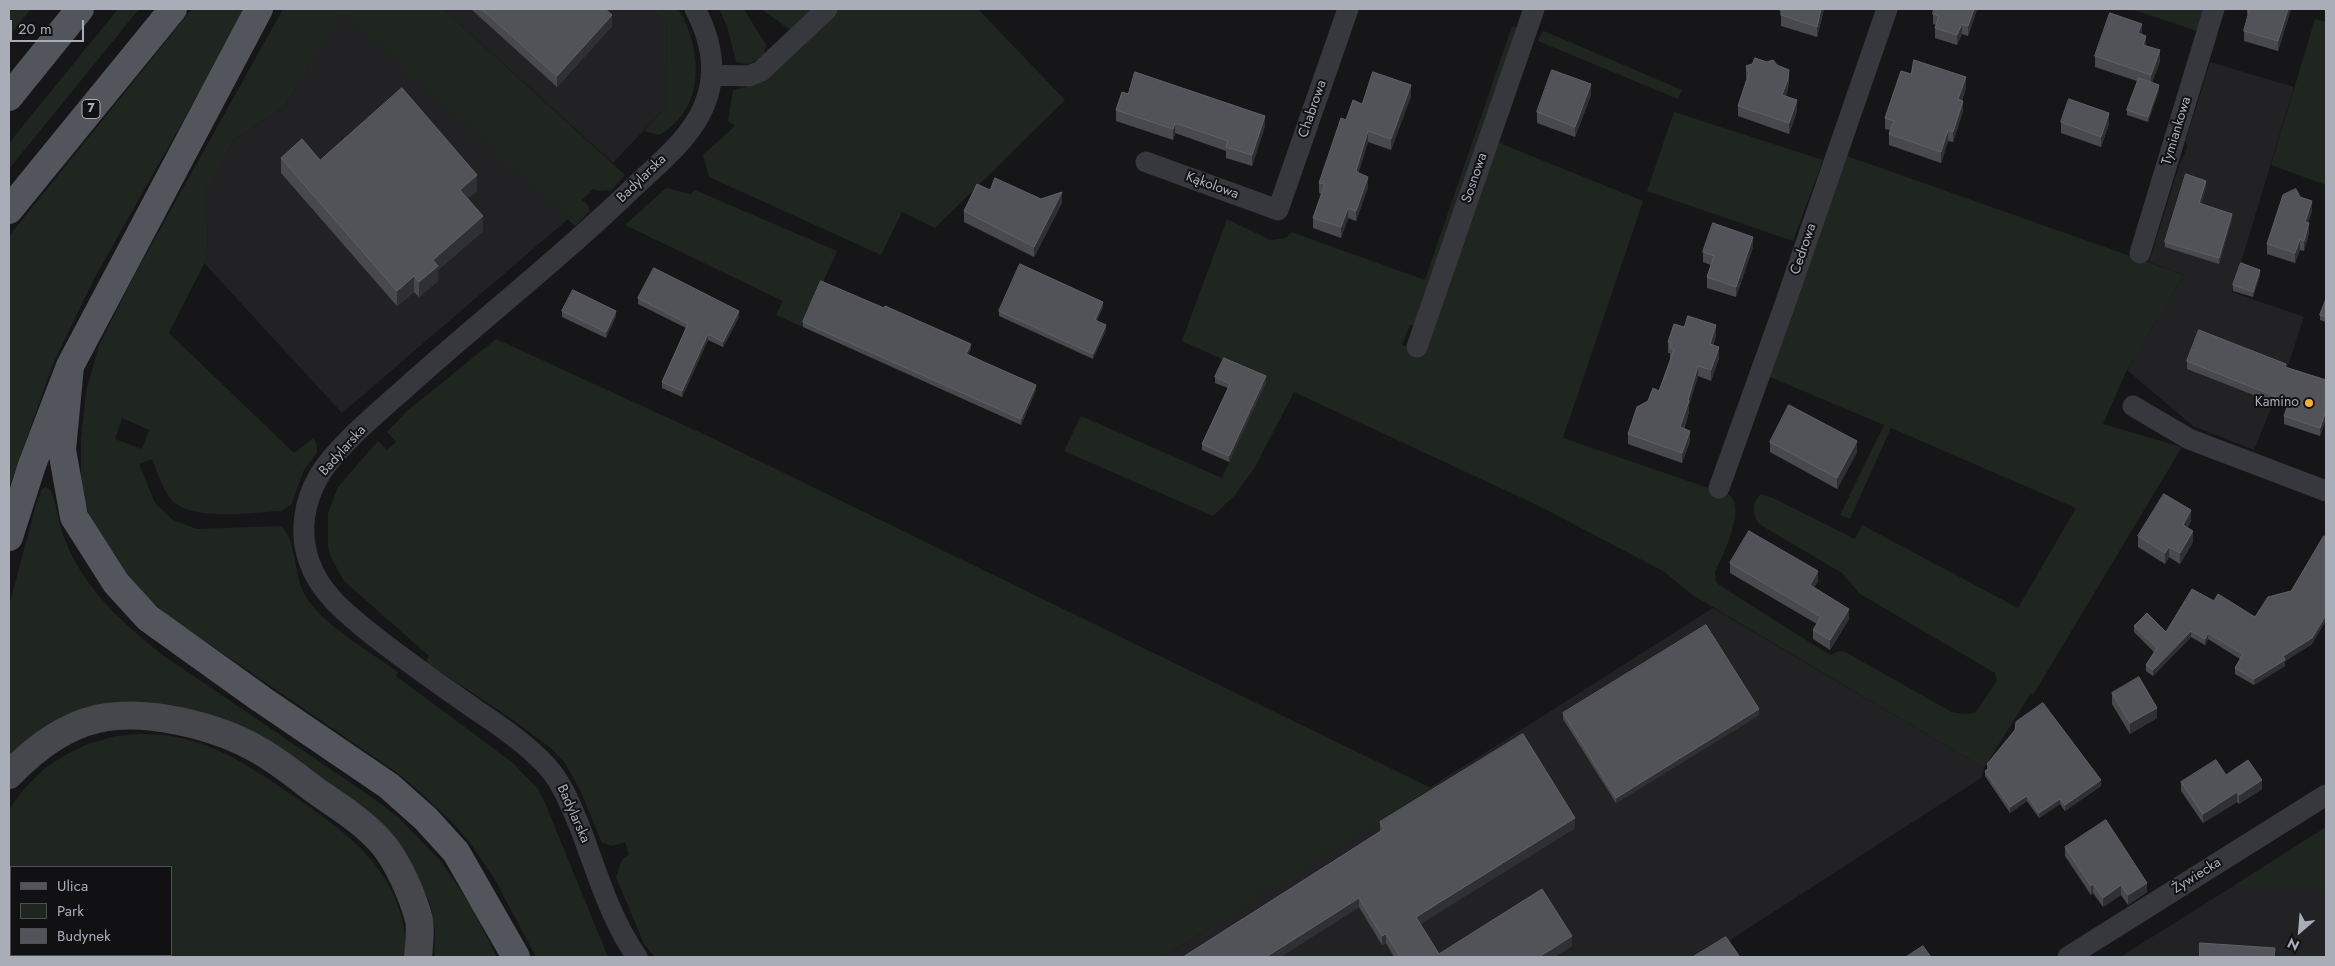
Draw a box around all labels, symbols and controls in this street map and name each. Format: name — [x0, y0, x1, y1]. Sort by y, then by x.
scale bar — [12, 10, 86, 42]
text: 20 m — [18, 18, 52, 40]
street label: Chabrowa — [1295, 78, 1331, 140]
street label: Tymiankowa — [2159, 95, 2195, 167]
road number: 7 — [82, 100, 100, 118]
street label: Badylarska — [614, 151, 670, 207]
street label: Sosnowa — [1459, 151, 1491, 205]
street label: Kąkolowa — [1183, 169, 1241, 203]
street label: Cedrowa — [1787, 221, 1821, 277]
place label: Kamino — [2255, 395, 2299, 411]
marker: Kamino — [2303, 397, 2315, 409]
street label: Badylarska — [316, 422, 370, 480]
street label: Badylarska — [553, 782, 593, 846]
street label: Żywiecka — [2170, 855, 2224, 897]
legend — [10, 866, 172, 956]
text: Ulica — [57, 875, 88, 897]
text: Park — [57, 900, 84, 922]
north arrow — [2275, 906, 2325, 956]
text: Budynek — [57, 925, 111, 947]
text: N — [2284, 933, 2303, 956]

